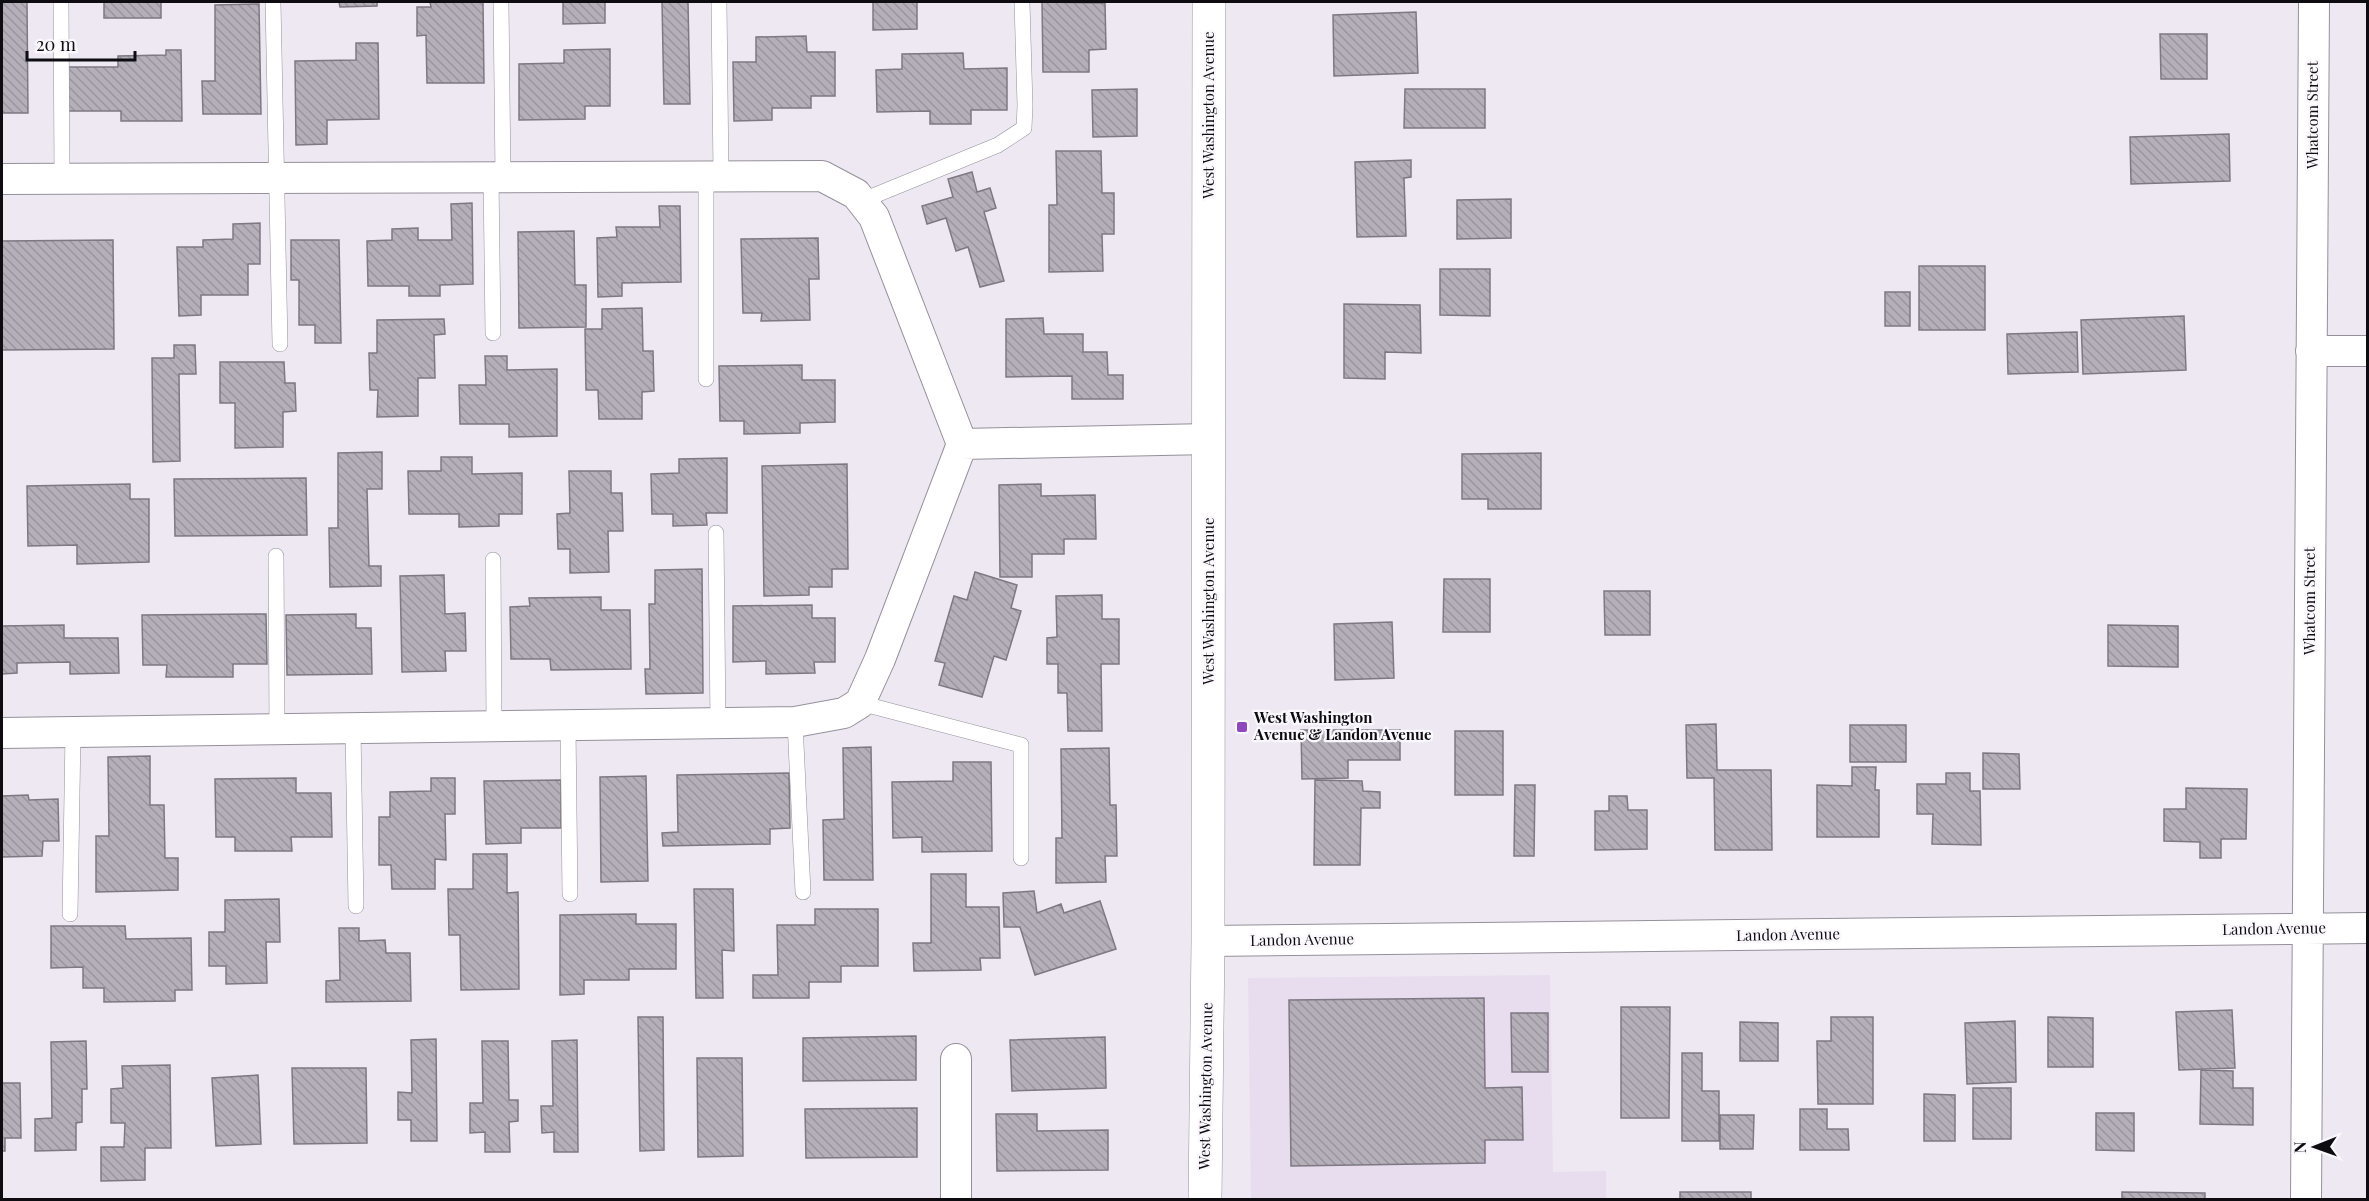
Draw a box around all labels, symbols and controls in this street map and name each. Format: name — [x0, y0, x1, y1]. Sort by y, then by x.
scale bar — [27, 24, 135, 62]
street label: West Washington Avenue — [1198, 31, 1218, 200]
text: 20 m — [36, 32, 76, 56]
street label: Whatcom Street — [2302, 60, 2322, 170]
street label: West Washington Avenue — [1198, 517, 1218, 686]
street label: Whatcom Street — [2299, 546, 2319, 656]
place label: West Washington Avenue & Landon Avenue — [1253, 707, 1432, 744]
marker: West Washington Avenue & Landon Avenue — [1235, 720, 1249, 734]
street label: Landon Avenue — [2222, 917, 2326, 939]
street label: Landon Avenue — [1736, 923, 1840, 945]
street label: Landon Avenue — [1250, 928, 1354, 950]
street label: West Washington Avenue — [1194, 1002, 1216, 1171]
north arrow — [2285, 1117, 2345, 1177]
text: N — [2289, 1141, 2310, 1153]

